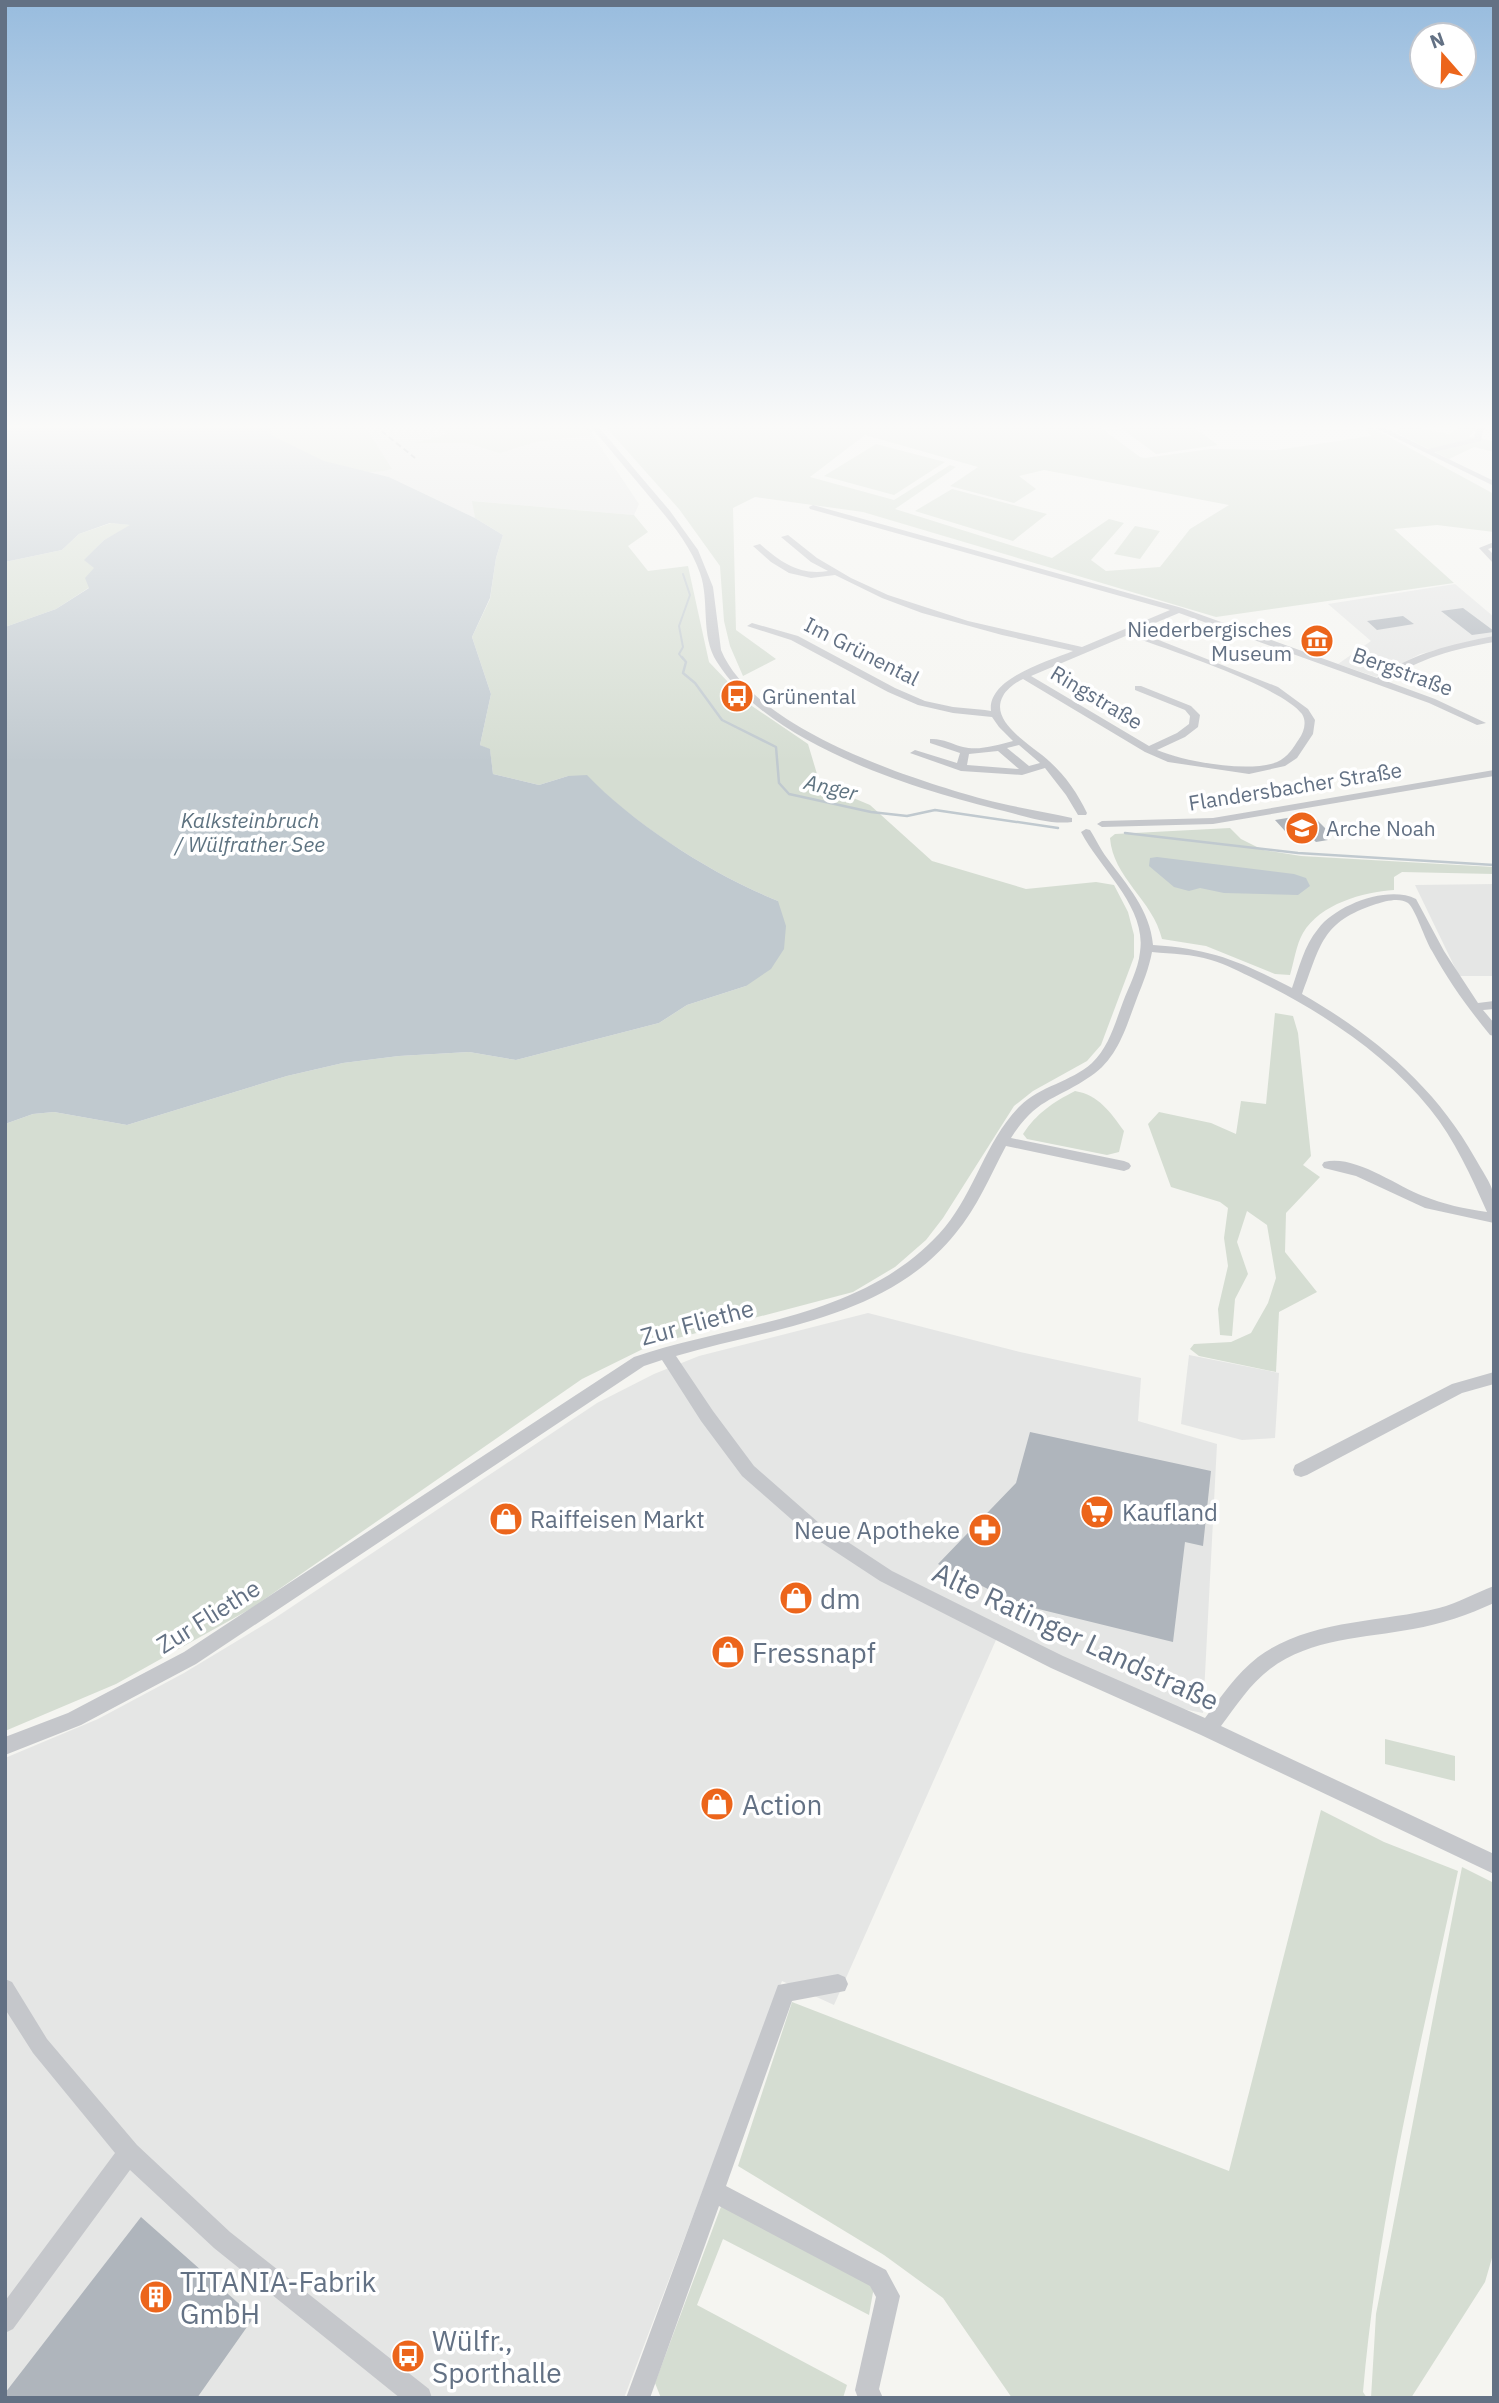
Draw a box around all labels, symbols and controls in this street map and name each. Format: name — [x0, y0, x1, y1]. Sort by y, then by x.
north arrow — [1408, 21, 1478, 91]
text: N — [1427, 26, 1448, 54]
street label: Im Grünental — [800, 610, 925, 692]
place label: Niederbergisches Museum — [1127, 615, 1292, 667]
museum icon: Niederbergisches Museum — [1298, 622, 1336, 660]
street label: Bergstraße — [1349, 640, 1457, 702]
street label: Ringstraße — [1046, 658, 1148, 736]
bus stop icon: Grünental — [718, 677, 756, 715]
place label: Grünental — [762, 682, 856, 710]
street label: Flandersbacher Straße — [1186, 755, 1404, 817]
water label: Anger — [801, 767, 862, 807]
water label: Kalksteinbruch / Wülfrather See — [173, 806, 325, 858]
school or university icon: Arche Noah — [1283, 809, 1321, 847]
place label: Arche Noah — [1326, 814, 1436, 842]
street label: Zur Fliethe — [637, 1291, 757, 1353]
supermarket icon: Kaufland — [1078, 1493, 1116, 1531]
place label: Kaufland — [1122, 1496, 1218, 1528]
shop icon: Raiffeisen Markt — [487, 1500, 525, 1538]
place label: Raiffeisen Markt — [530, 1503, 705, 1535]
pharmacy icon: Neue Apotheke — [966, 1511, 1004, 1549]
place label: Neue Apotheke — [794, 1514, 960, 1546]
street label: Alte Ratinger Landstraße — [927, 1553, 1225, 1719]
street label: Zur Fliethe — [150, 1572, 266, 1660]
shop icon: dm — [777, 1579, 815, 1617]
place label: dm — [820, 1580, 861, 1617]
shop icon: Fressnapf — [709, 1633, 747, 1671]
place label: Fressnapf — [752, 1634, 876, 1671]
shop icon: Action — [698, 1785, 736, 1823]
place label: Action — [742, 1786, 822, 1823]
place label: TITANIA-Fabrik GmbH — [180, 2263, 377, 2332]
building icon: TITANIA-Fabrik GmbH — [137, 2278, 175, 2316]
place label: Wülfr., Sporthalle — [432, 2322, 562, 2391]
bus stop icon: Wülfr., Sporthalle — [389, 2337, 427, 2375]

